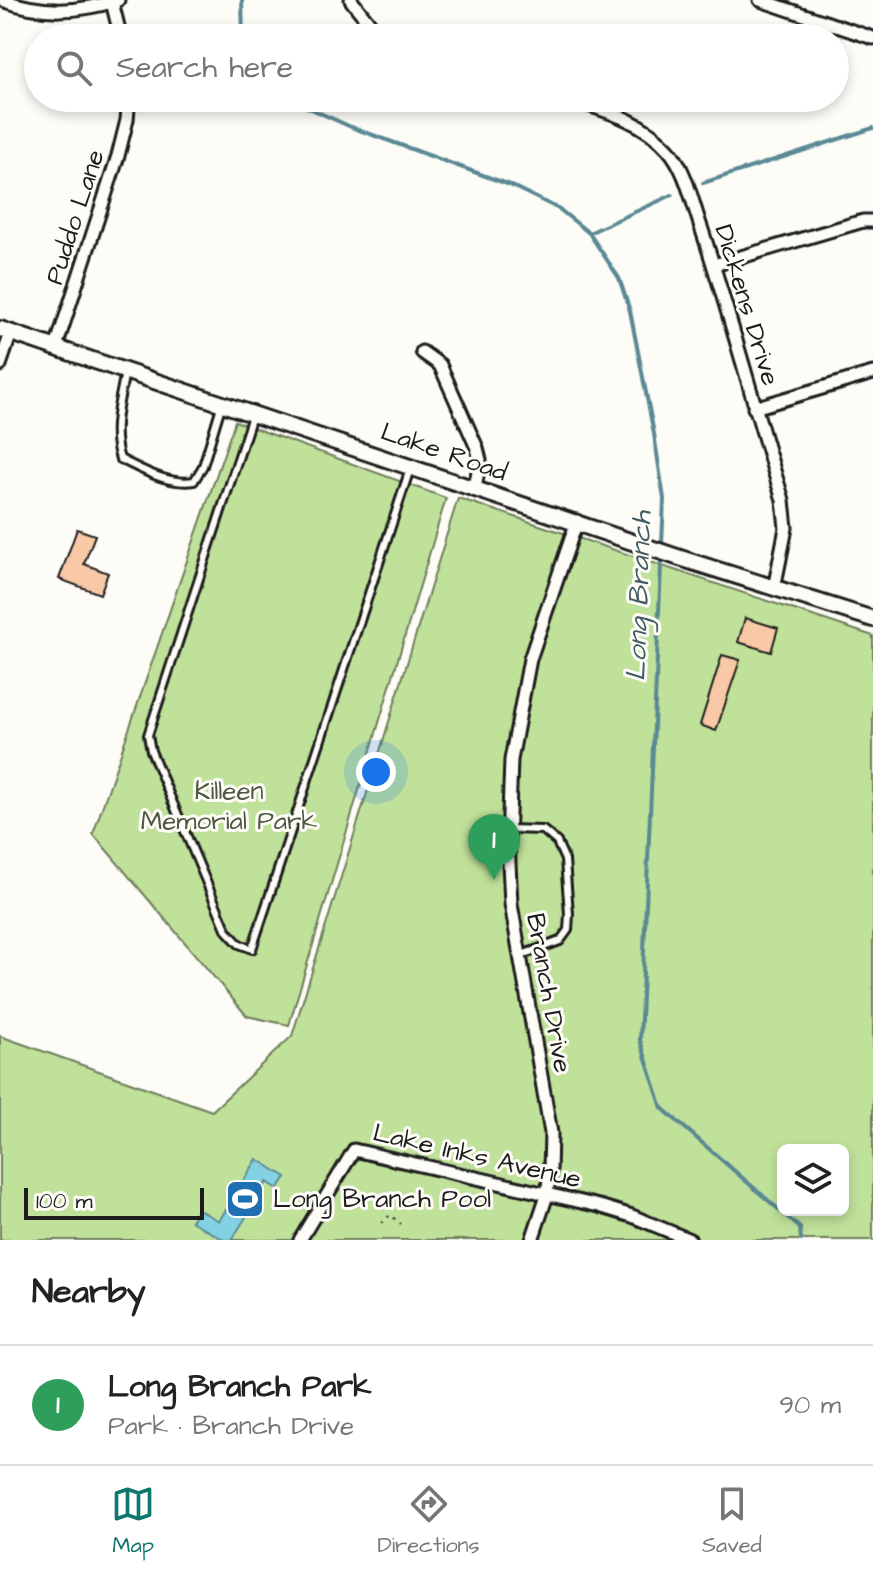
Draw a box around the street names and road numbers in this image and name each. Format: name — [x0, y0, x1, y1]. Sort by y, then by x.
street label: Puddo Lane — [36, 145, 114, 289]
street label: Dickens Drive — [705, 220, 789, 390]
street label: Lake Road — [376, 414, 512, 490]
street label: Branch Drive — [517, 910, 581, 1076]
street label: Lake Inks Avenue — [369, 1115, 585, 1197]

